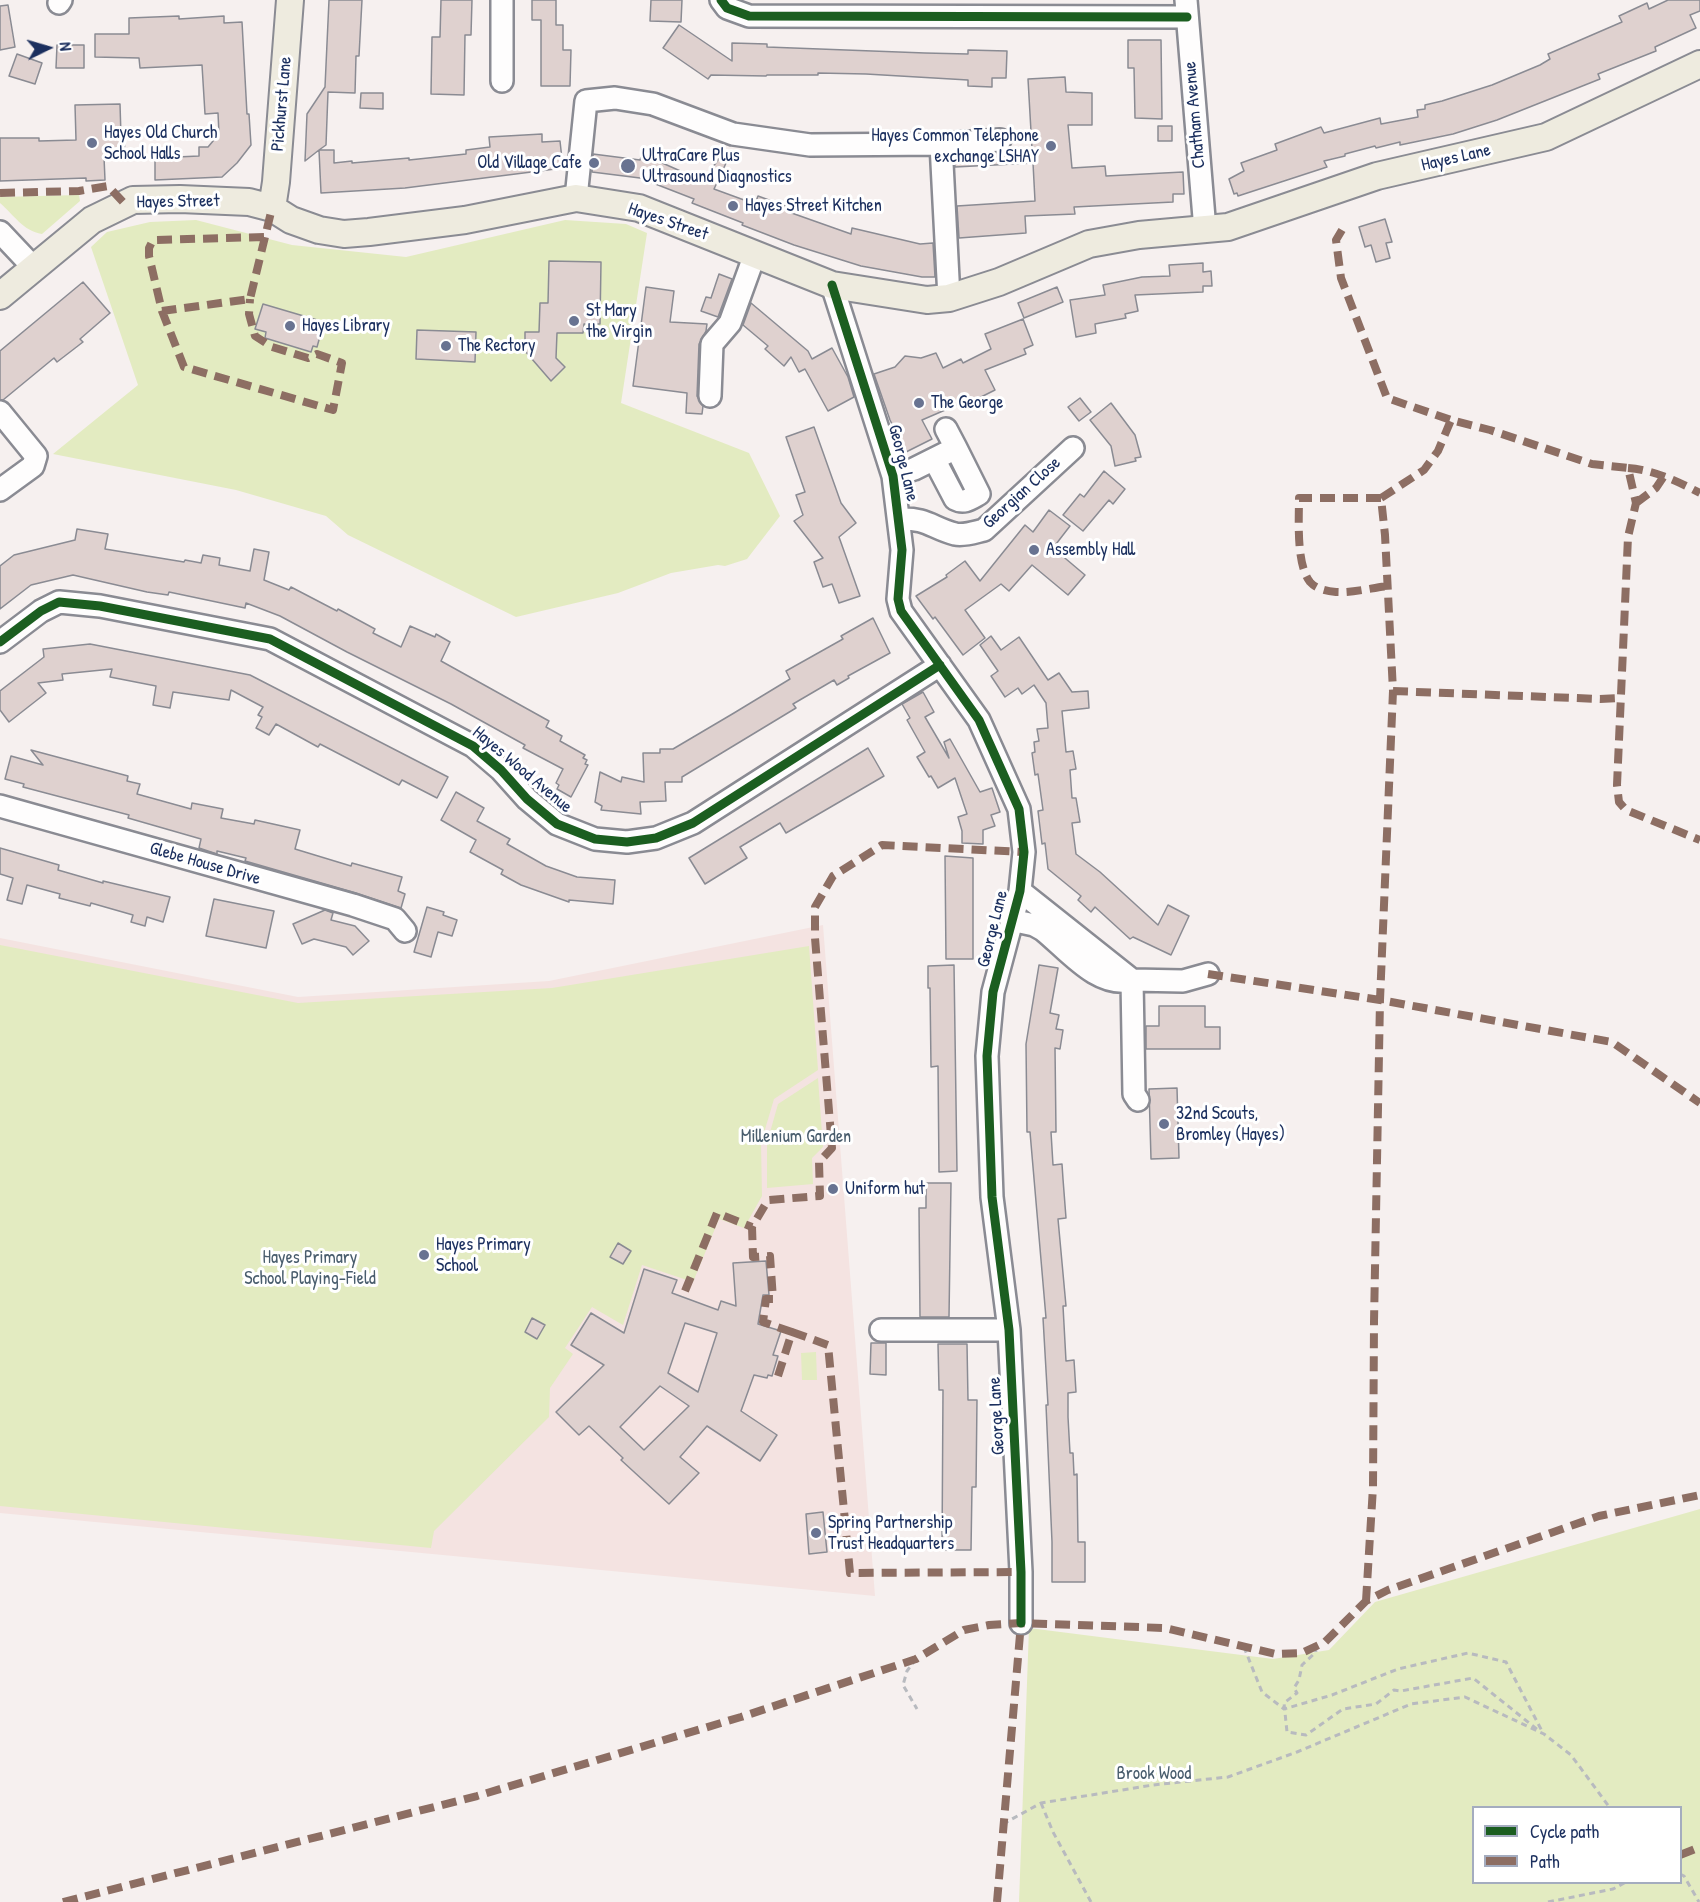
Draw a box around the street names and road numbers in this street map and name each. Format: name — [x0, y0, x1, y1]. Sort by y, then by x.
street label: Pickhurst Lane — [267, 56, 297, 152]
street label: Chatham Avenue — [1180, 61, 1210, 169]
street label: Hayes Lane — [1419, 140, 1493, 176]
street label: Hayes Street — [136, 190, 220, 214]
street label: Hayes Street — [625, 198, 711, 246]
street label: George Lane — [883, 422, 923, 504]
street label: Georgian Close — [979, 452, 1065, 534]
street label: Hayes Wood Avenue — [468, 722, 576, 818]
street label: Glebe House Drive — [147, 838, 263, 890]
street label: George Lane — [973, 888, 1013, 970]
street label: George Lane — [984, 1376, 1010, 1456]

